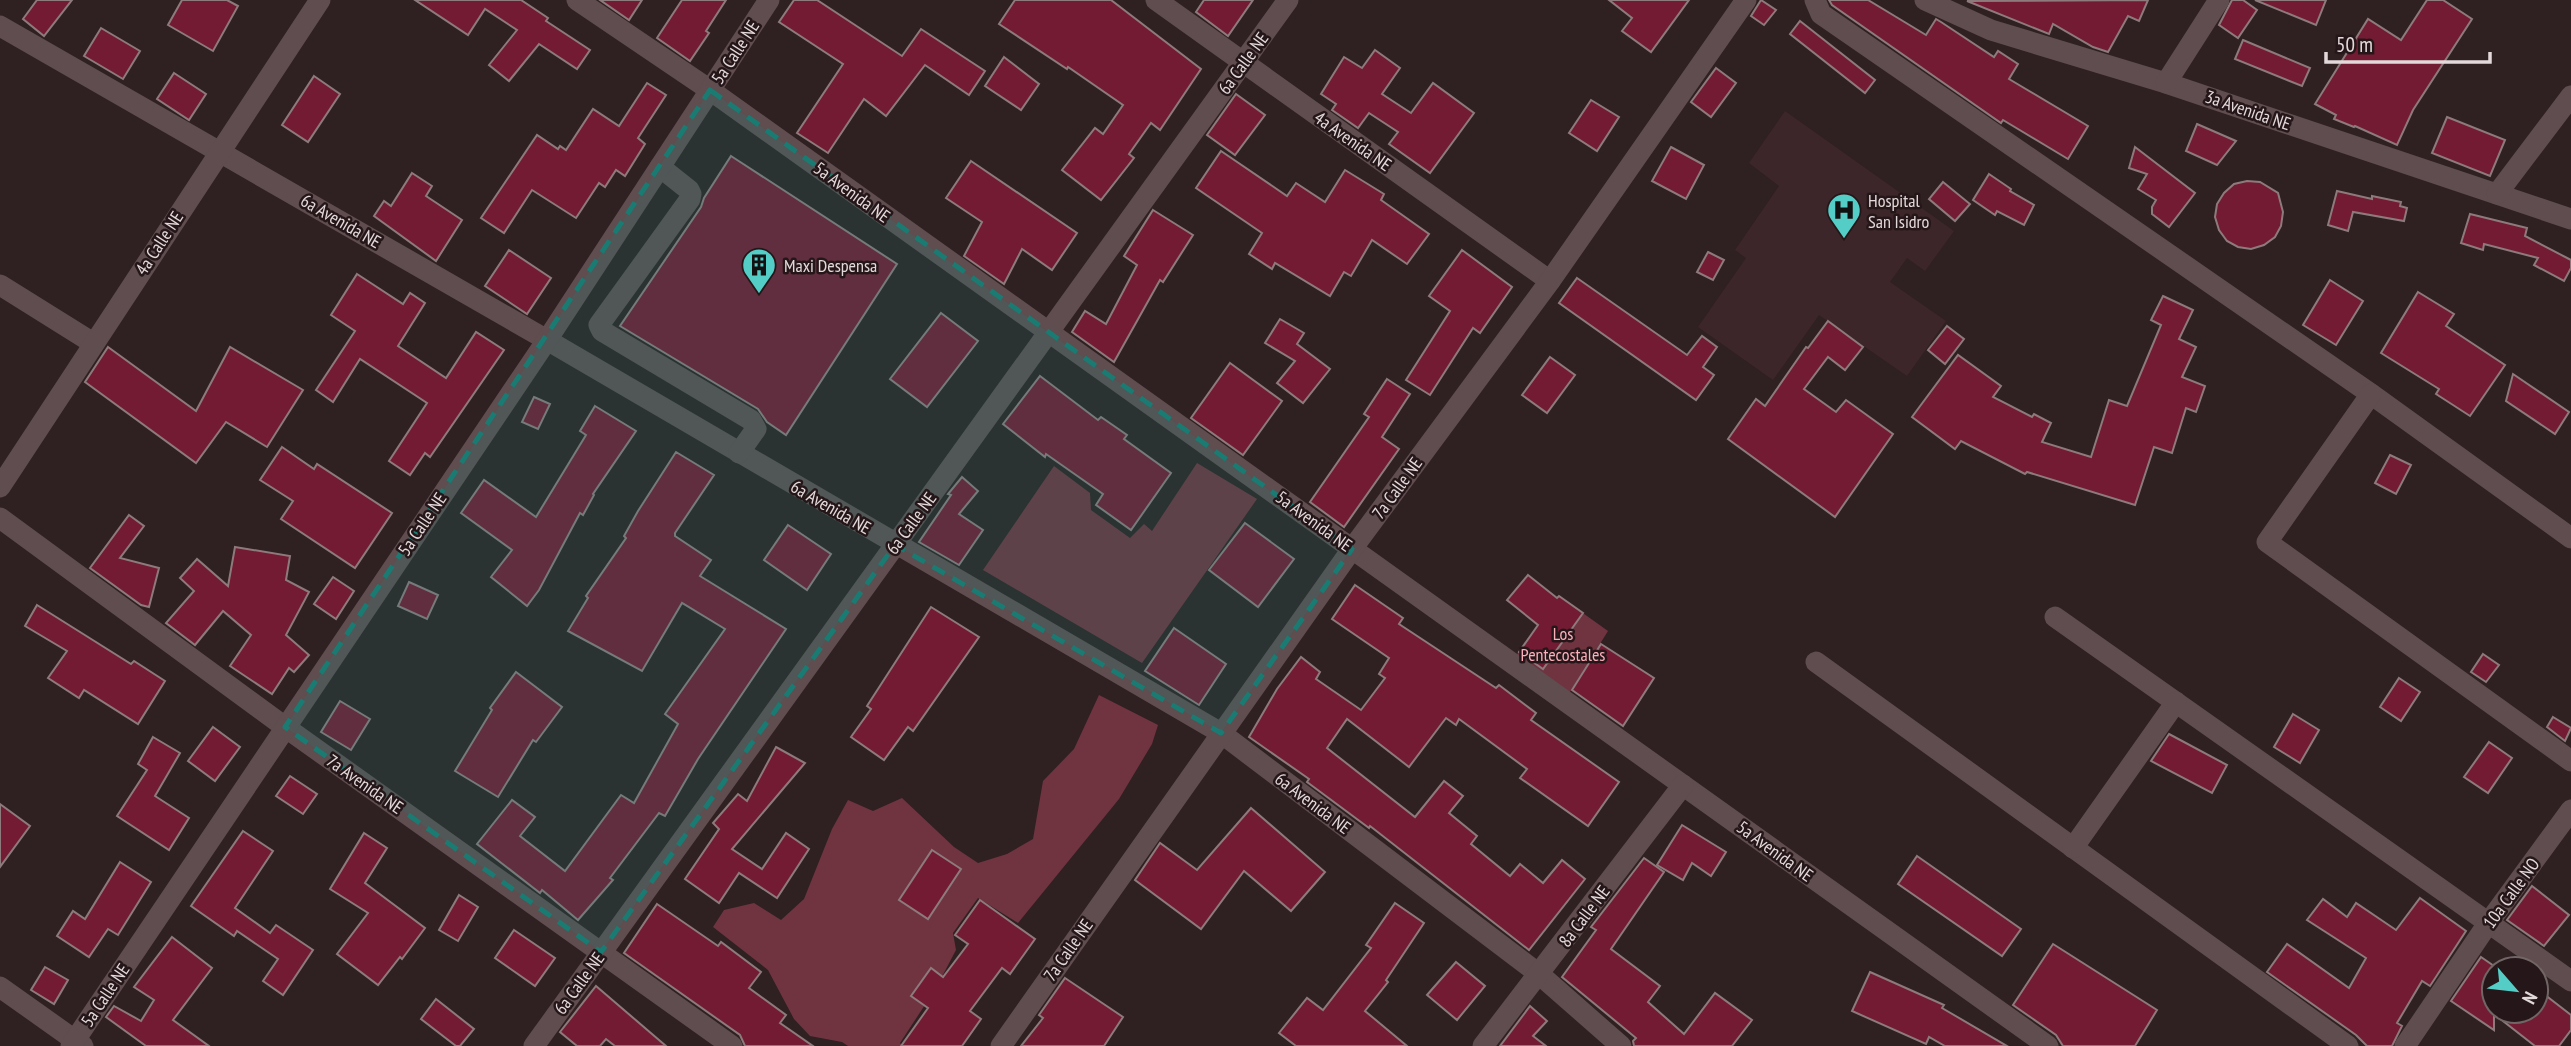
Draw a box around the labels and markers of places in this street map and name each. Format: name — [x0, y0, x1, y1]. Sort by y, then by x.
place label: Hospital San Isidro — [1868, 189, 1930, 233]
hospital icon: Hospital San Isidro — [1825, 191, 1863, 240]
building icon: Maxi Despensa — [740, 246, 778, 295]
place label: Maxi Despensa — [784, 254, 877, 277]

